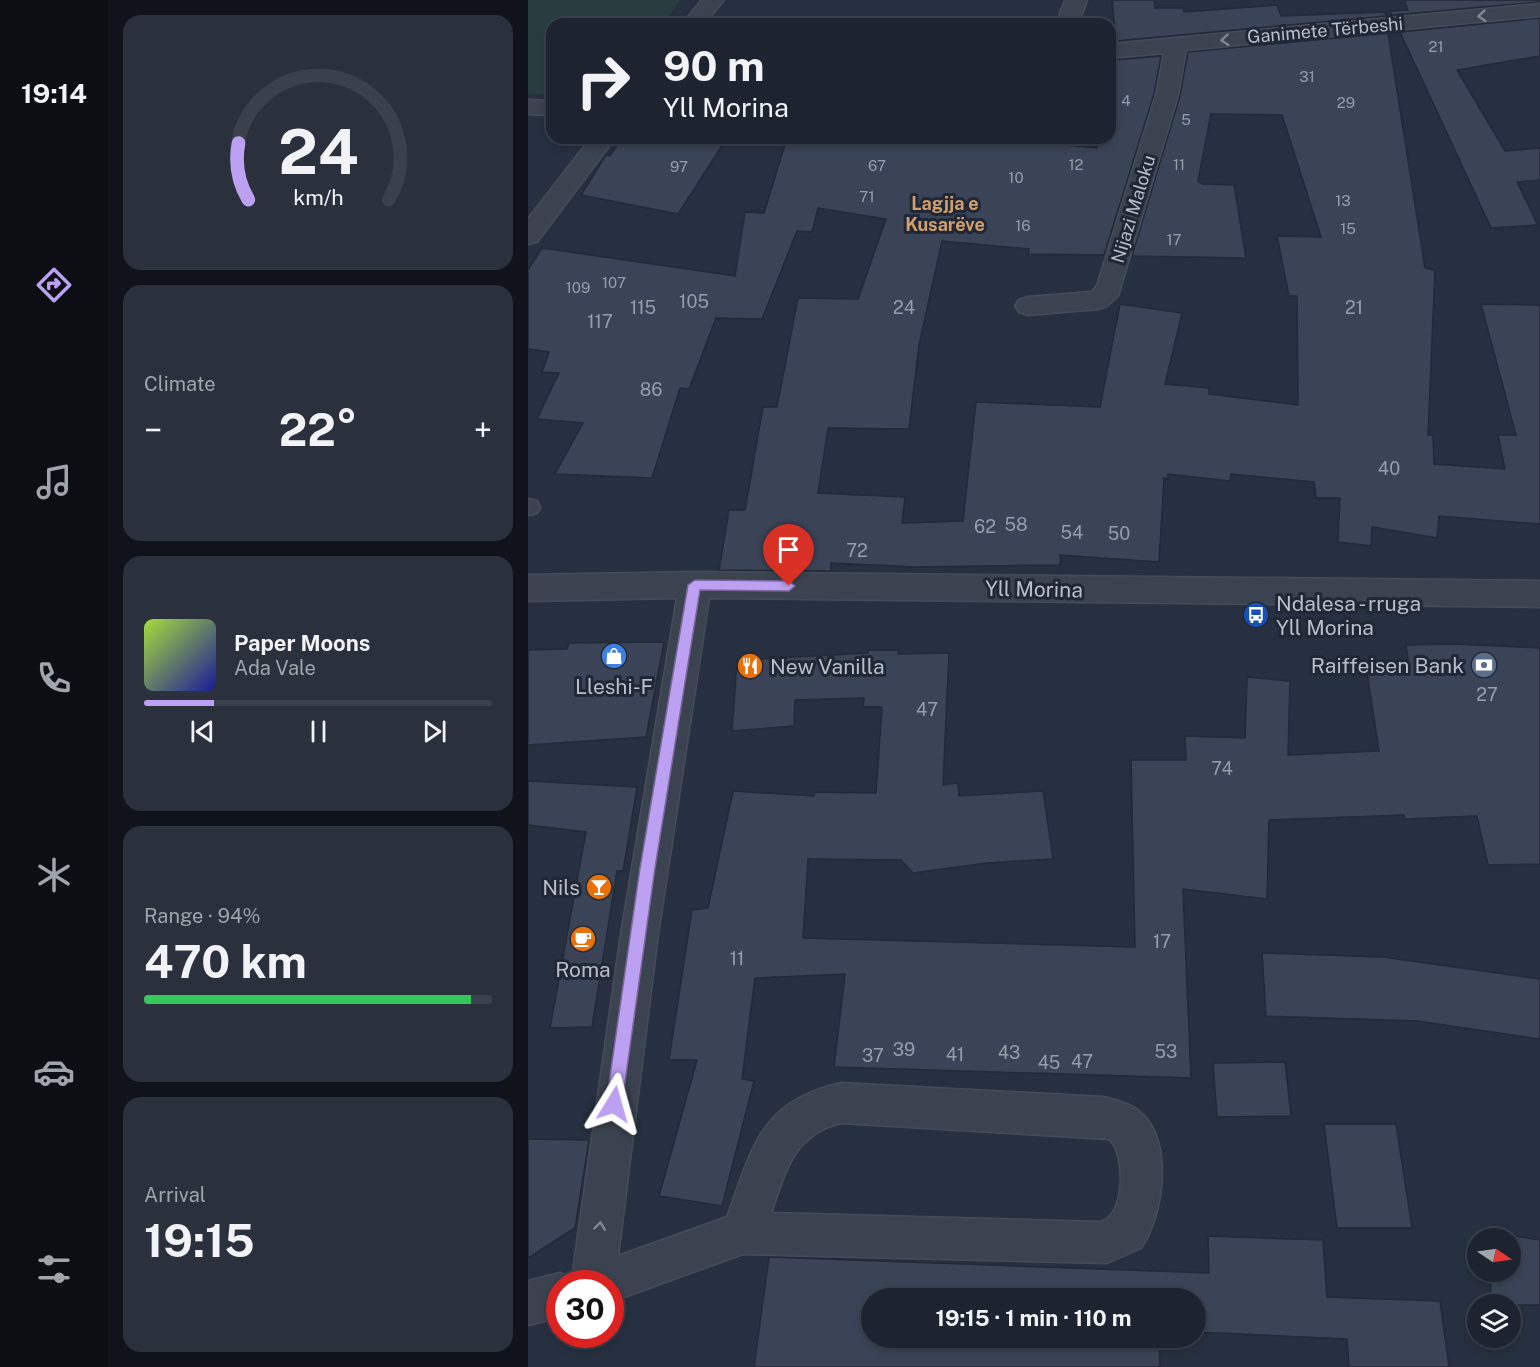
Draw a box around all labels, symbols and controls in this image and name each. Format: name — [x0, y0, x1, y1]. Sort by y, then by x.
one-way arrow — [1477, 9, 1486, 22]
street label: Ganimete Tërbeshi — [1246, 13, 1404, 47]
one-way arrow — [1220, 33, 1229, 46]
house number: 21 — [1428, 38, 1444, 55]
text: 90 m — [663, 41, 765, 90]
icon: right — [564, 42, 642, 120]
house number: 31 — [1299, 68, 1315, 85]
text: 19:14 — [21, 77, 87, 109]
text: Yll Morina — [663, 91, 789, 123]
house number: 4 — [1121, 92, 1131, 109]
house number: 29 — [1337, 94, 1355, 111]
house number: 5 — [1181, 111, 1191, 128]
text: 24 — [278, 115, 358, 188]
street label: Nijazi Maloku — [1107, 153, 1159, 265]
house number: 12 — [1068, 156, 1084, 173]
house number: 11 — [1173, 156, 1185, 173]
house number: 67 — [868, 157, 886, 174]
house number: 97 — [670, 158, 688, 175]
house number: 10 — [1008, 169, 1024, 186]
text: km/h — [293, 185, 343, 210]
house number: 71 — [859, 188, 875, 205]
house number: 13 — [1335, 192, 1351, 209]
district label: Lagjja e Kusarëve — [905, 193, 985, 235]
house number: 16 — [1015, 217, 1031, 234]
house number: 15 — [1340, 220, 1356, 237]
house number: 17 — [1166, 231, 1182, 248]
icon: directions — [33, 264, 75, 306]
house number: 107 — [602, 274, 626, 291]
house number: 109 — [566, 279, 590, 296]
house number: 105 — [679, 291, 709, 312]
house number: 115 — [630, 297, 656, 318]
house number: 24 — [893, 297, 915, 318]
house number: 21 — [1345, 297, 1363, 318]
house number: 117 — [587, 311, 613, 332]
text: Climate — [144, 372, 216, 396]
house number: 86 — [640, 379, 662, 400]
text: 22° — [279, 403, 357, 456]
text: − — [144, 411, 162, 449]
text: + — [474, 411, 492, 449]
house number: 40 — [1378, 458, 1400, 479]
icon: music — [33, 461, 75, 503]
house number: 58 — [1004, 514, 1028, 535]
house number: 62 — [974, 516, 996, 537]
house number: 54 — [1061, 522, 1083, 543]
house number: 50 — [1108, 523, 1130, 544]
pin — [763, 524, 814, 586]
icon: arrive — [772, 533, 805, 566]
house number: 72 — [846, 540, 868, 561]
street label: Yll Morina — [985, 576, 1083, 602]
place label: Ndalesa - rruga Yll Morina — [1276, 591, 1421, 640]
bus stop icon: Ndalesa - rruga Yll Morina — [1241, 600, 1271, 630]
text: Paper Moons — [234, 630, 370, 656]
shop icon: Lleshi-F — [599, 641, 629, 671]
bank icon: Raiffeisen Bank — [1469, 650, 1499, 680]
restaurant icon: New Vanilla — [735, 651, 765, 681]
place label: Raiffeisen Bank — [1311, 653, 1464, 678]
place label: New Vanilla — [770, 654, 885, 679]
text: Ada Vale — [234, 656, 316, 680]
icon: phone — [33, 657, 75, 699]
place label: Lleshi-F — [575, 674, 653, 699]
house number: 27 — [1476, 684, 1498, 705]
house number: 47 — [916, 699, 938, 720]
icon: previous — [186, 715, 219, 748]
icon: pause — [302, 715, 335, 748]
icon: next — [418, 715, 451, 748]
house number: 74 — [1211, 758, 1233, 779]
icon: climate — [33, 854, 75, 896]
bar icon: Nils — [584, 872, 614, 902]
place label: Nils — [542, 875, 580, 900]
text: Range · 94% — [144, 904, 261, 928]
cafe icon: Roma — [568, 924, 598, 954]
house number: 17 — [1153, 931, 1171, 952]
text: 470 km — [144, 935, 307, 988]
house number: 11 — [730, 948, 744, 969]
place label: Roma — [555, 957, 611, 982]
house number: 39 — [893, 1039, 915, 1060]
house number: 53 — [1155, 1041, 1177, 1062]
house number: 43 — [998, 1042, 1020, 1063]
house number: 41 — [946, 1044, 964, 1065]
house number: 37 — [862, 1045, 884, 1066]
icon: car — [33, 1051, 75, 1093]
house number: 47 — [1071, 1051, 1093, 1072]
house number: 45 — [1038, 1052, 1060, 1073]
position arrow — [582, 1072, 646, 1136]
text: Arrival — [144, 1183, 206, 1207]
text: 19:15 — [144, 1214, 255, 1267]
one-way arrow — [593, 1221, 606, 1230]
north arrow — [1467, 1228, 1521, 1282]
map controls — [1467, 1228, 1521, 1348]
icon: filters — [33, 1248, 75, 1290]
speed limit sign: 30 — [546, 1270, 624, 1348]
button: layers — [1467, 1294, 1521, 1348]
text: 19:15 · 1 min · 110 m — [936, 1305, 1131, 1331]

